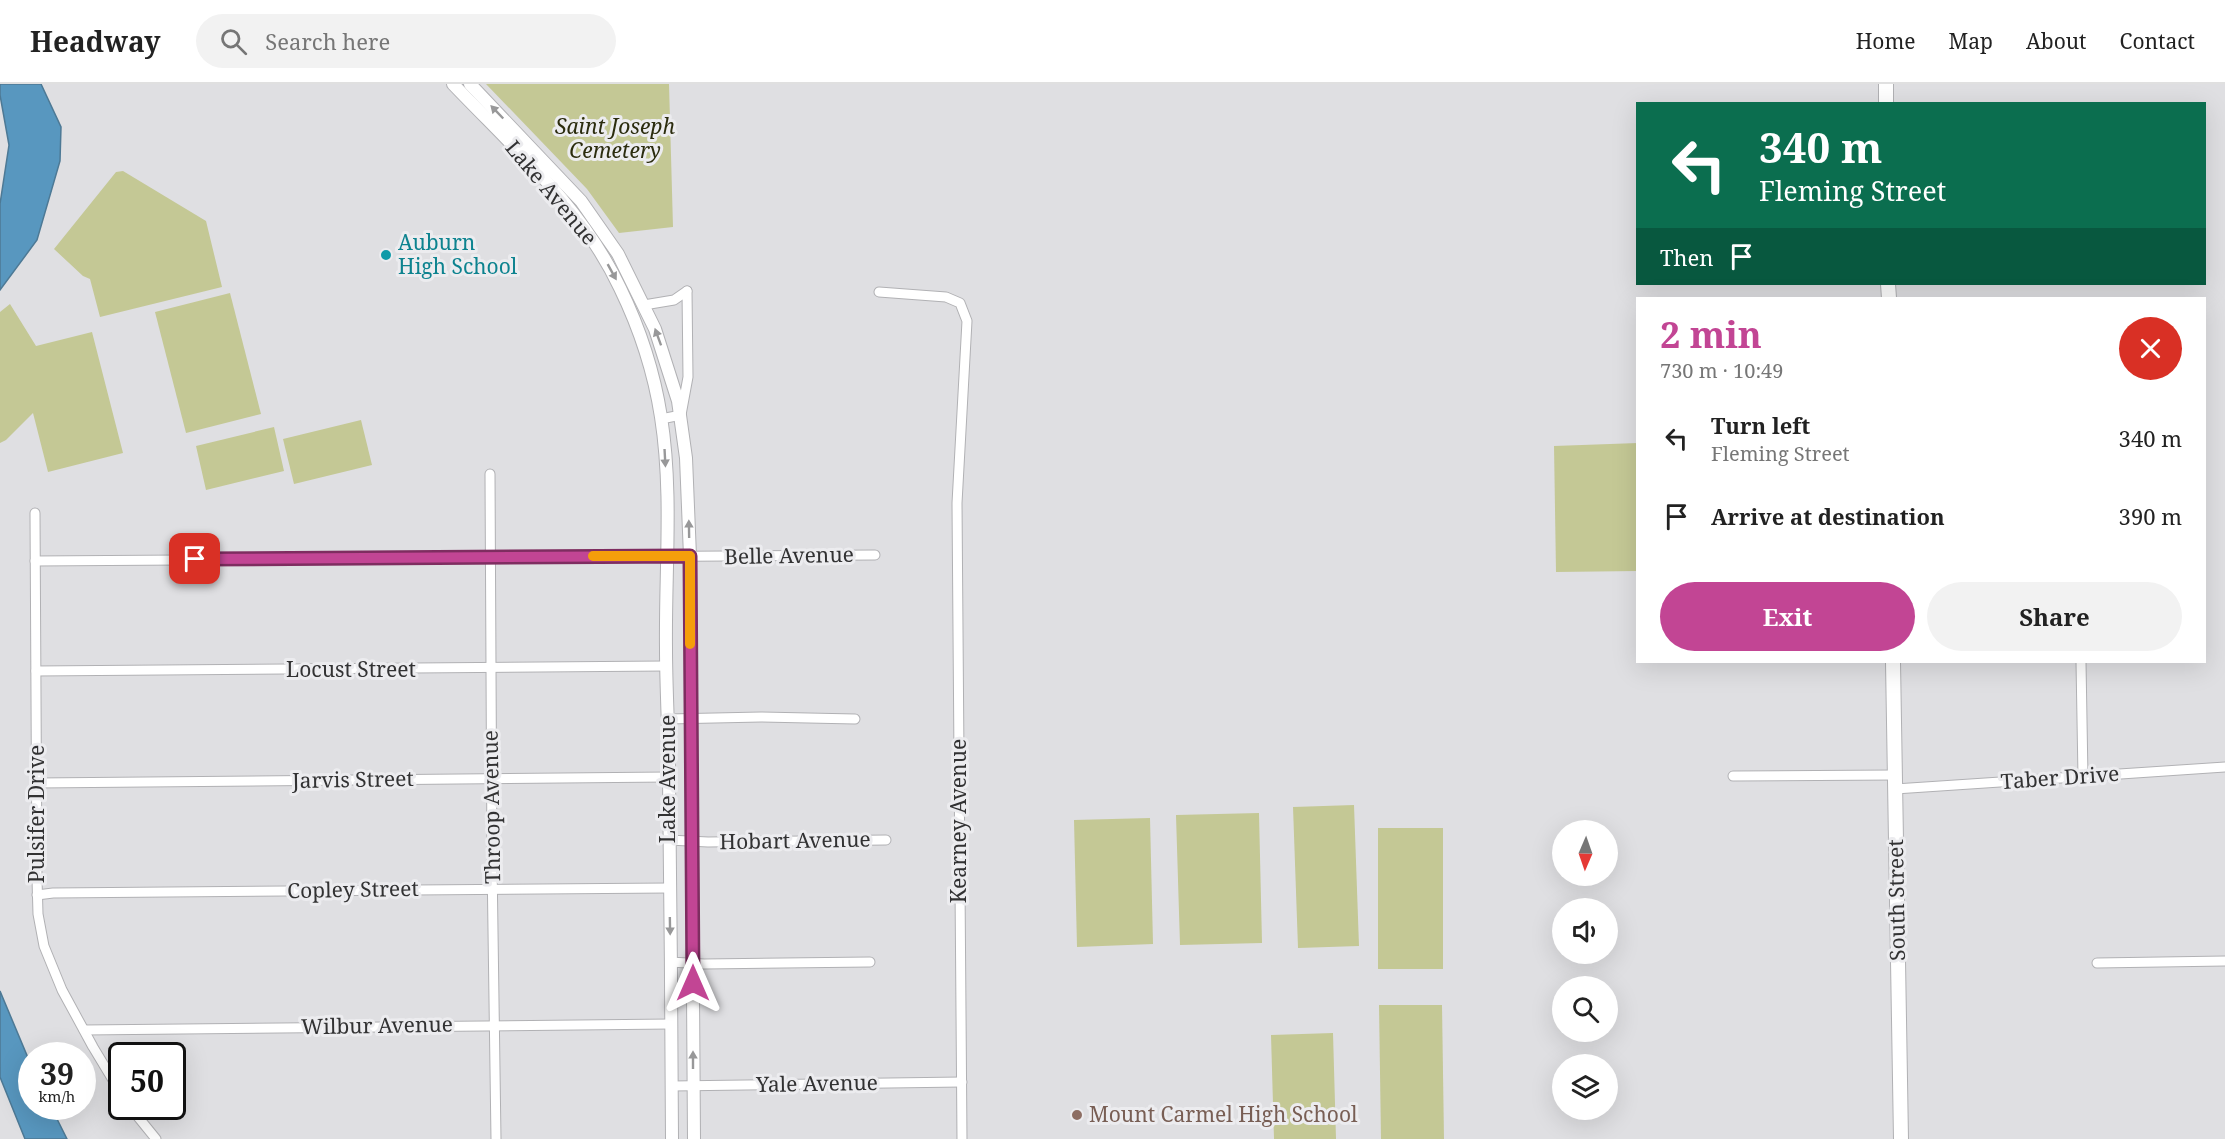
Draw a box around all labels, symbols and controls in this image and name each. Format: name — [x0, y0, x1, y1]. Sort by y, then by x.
search box — [196, 14, 616, 68]
text: Headway — [30, 22, 160, 60]
icon: search — [217, 25, 250, 58]
text: Search here — [265, 26, 390, 56]
text: Home — [1856, 27, 1916, 55]
text: Map — [1949, 27, 1993, 55]
text: About — [2026, 27, 2087, 55]
text: Contact — [2120, 27, 2195, 55]
one-way arrow — [491, 106, 505, 120]
park label: Saint Joseph Cemetery — [555, 112, 675, 164]
text: 340 m — [1759, 118, 1883, 175]
icon: left — [1660, 126, 1738, 204]
street label: Lake Avenue — [500, 134, 604, 251]
text: Fleming Street — [1759, 172, 1946, 209]
place label: Auburn High School — [398, 228, 518, 280]
icon: arrive — [1725, 240, 1758, 273]
text: Then — [1660, 242, 1713, 272]
marker: Auburn High School — [379, 248, 393, 262]
one-way arrow — [607, 264, 617, 281]
text: 2 min — [1660, 310, 1762, 359]
button: close — [2119, 317, 2182, 380]
one-way arrow — [653, 328, 663, 346]
text: 730 m · 10:49 — [1660, 357, 1783, 384]
text: Turn left — [1711, 410, 1810, 440]
icon: left — [1660, 422, 1693, 455]
text: 340 m — [2119, 423, 2182, 453]
text: Fleming Street — [1711, 440, 1850, 467]
one-way arrow — [660, 448, 669, 467]
icon: arrive — [1660, 500, 1693, 533]
text: Arrive at destination — [1711, 501, 1945, 531]
text: 390 m — [2119, 501, 2182, 531]
one-way arrow — [684, 519, 694, 538]
pin — [169, 533, 220, 584]
street label: Belle Avenue — [724, 540, 854, 570]
icon: arrive — [178, 542, 211, 575]
button: Exit — [1660, 582, 1915, 651]
button: Share — [1927, 582, 2182, 651]
street label: Locust Street — [286, 655, 416, 683]
street label: Lake Avenue — [653, 715, 681, 843]
street label: Throop Avenue — [476, 730, 506, 884]
street label: Kearney Avenue — [944, 739, 972, 903]
street label: Pulsifer Drive — [22, 745, 50, 883]
street label: Taber Drive — [2000, 759, 2120, 795]
street label: Jarvis Street — [291, 764, 414, 794]
north arrow — [1552, 820, 1618, 886]
map controls — [1552, 820, 1618, 1120]
street label: Hobart Avenue — [719, 825, 871, 855]
street label: South Street — [1881, 839, 1911, 961]
street label: Copley Street — [287, 874, 419, 904]
button: sound — [1552, 898, 1618, 964]
one-way arrow — [665, 916, 675, 935]
position arrow — [661, 951, 725, 1015]
button: search — [1552, 976, 1618, 1042]
street label: Wilbur Avenue — [301, 1010, 453, 1040]
speed limit sign: 50 — [108, 1042, 186, 1120]
one-way arrow — [688, 1050, 698, 1069]
text: 39 — [40, 1053, 74, 1094]
button: layers — [1552, 1054, 1618, 1120]
street label: Yale Avenue — [755, 1068, 878, 1098]
text: km/h — [39, 1086, 75, 1106]
place label: Mount Carmel High School — [1089, 1100, 1358, 1128]
marker: Mount Carmel High School — [1070, 1108, 1084, 1122]

